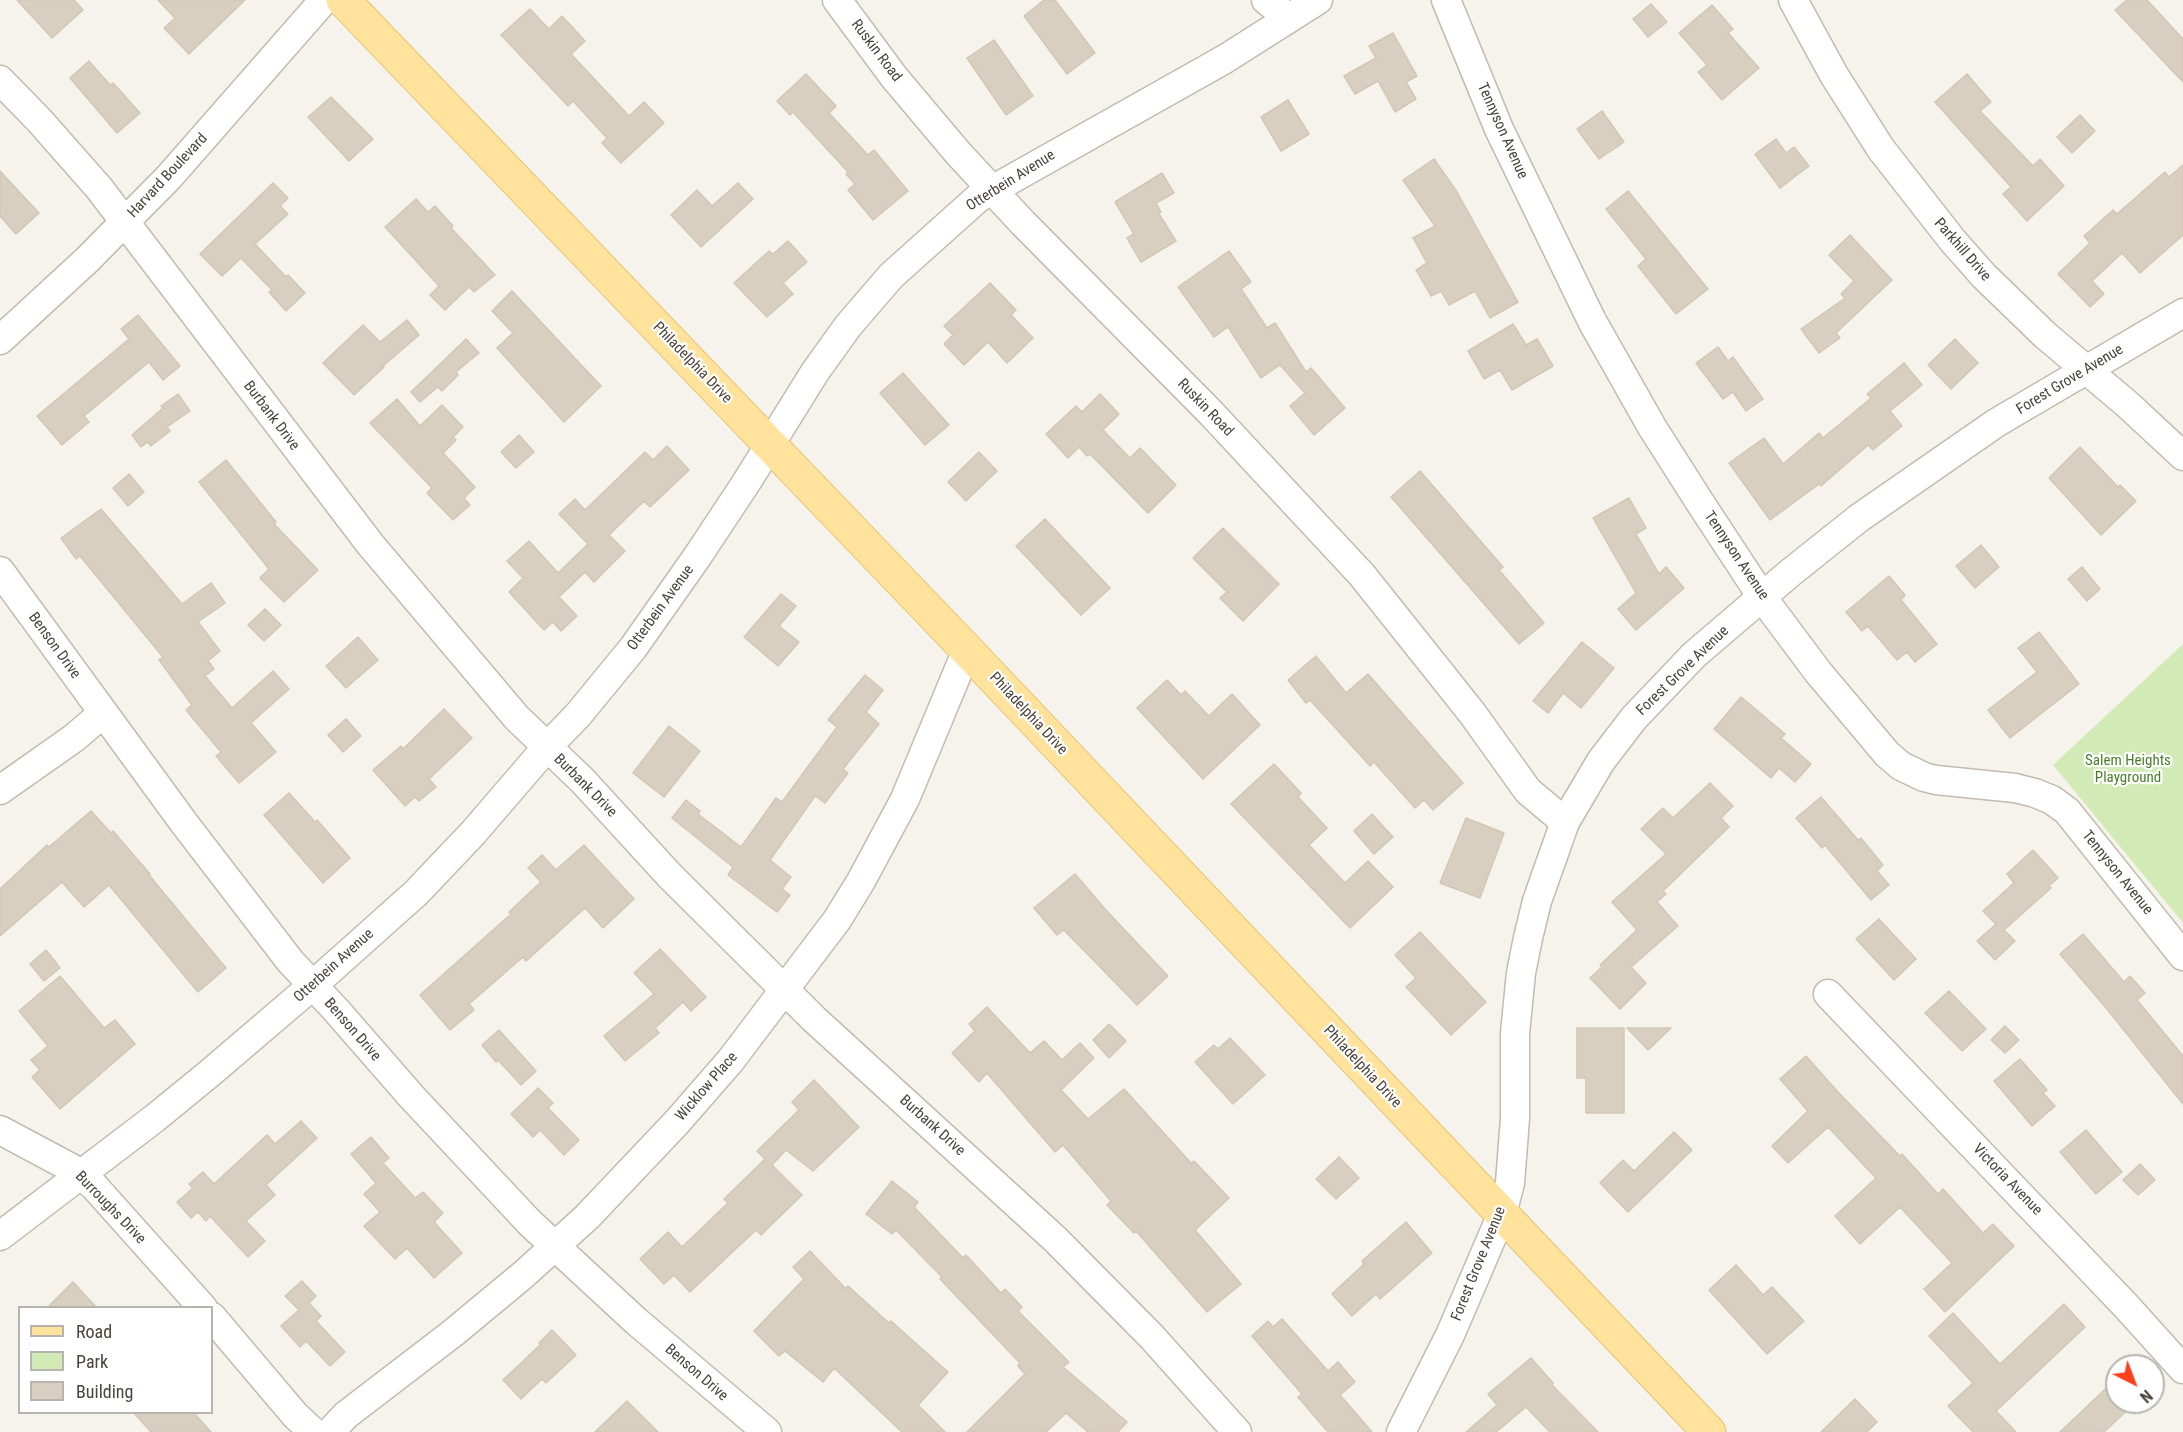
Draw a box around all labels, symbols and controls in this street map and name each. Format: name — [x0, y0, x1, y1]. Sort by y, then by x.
street label: Ruskin Road — [847, 16, 905, 86]
street label: Tennyson Avenue — [1473, 80, 1531, 182]
street label: Harvard Boulevard — [124, 130, 212, 222]
street label: Otterbein Avenue — [963, 147, 1059, 215]
street label: Parkhill Drive — [1930, 215, 1994, 285]
street label: Philadelphia Drive — [649, 319, 735, 407]
street label: Forest Grove Avenue — [2013, 341, 2127, 419]
street label: Ruskin Road — [1173, 375, 1237, 441]
street label: Burbank Drive — [239, 378, 303, 454]
street label: Tennyson Avenue — [1700, 508, 1772, 604]
street label: Otterbein Avenue — [624, 562, 698, 654]
street label: Benson Drive — [24, 609, 84, 683]
street label: Forest Grove Avenue — [1633, 622, 1733, 720]
street label: Philadelphia Drive — [985, 669, 1071, 759]
street label: Burbank Drive — [550, 751, 620, 821]
park label: Salem Heights Playground — [2085, 752, 2171, 787]
street label: Tennyson Avenue — [2078, 827, 2156, 919]
street label: Otterbein Avenue — [290, 925, 378, 1007]
street label: Benson Drive — [320, 995, 384, 1065]
street label: Philadelphia Drive — [1319, 1022, 1405, 1112]
street label: Wicklow Place — [672, 1049, 742, 1125]
street label: Burbank Drive — [896, 1092, 968, 1160]
street label: Victoria Avenue — [1968, 1141, 2046, 1219]
street label: Burroughs Drive — [71, 1168, 149, 1248]
street label: Forest Grove Avenue — [1448, 1204, 1510, 1324]
legend — [18, 1306, 213, 1414]
text: Road — [76, 1321, 112, 1342]
street label: Benson Drive — [661, 1341, 731, 1405]
text: Park — [76, 1351, 108, 1372]
north arrow — [2105, 1354, 2165, 1414]
text: Building — [76, 1381, 133, 1402]
text: N — [2136, 1386, 2156, 1407]

